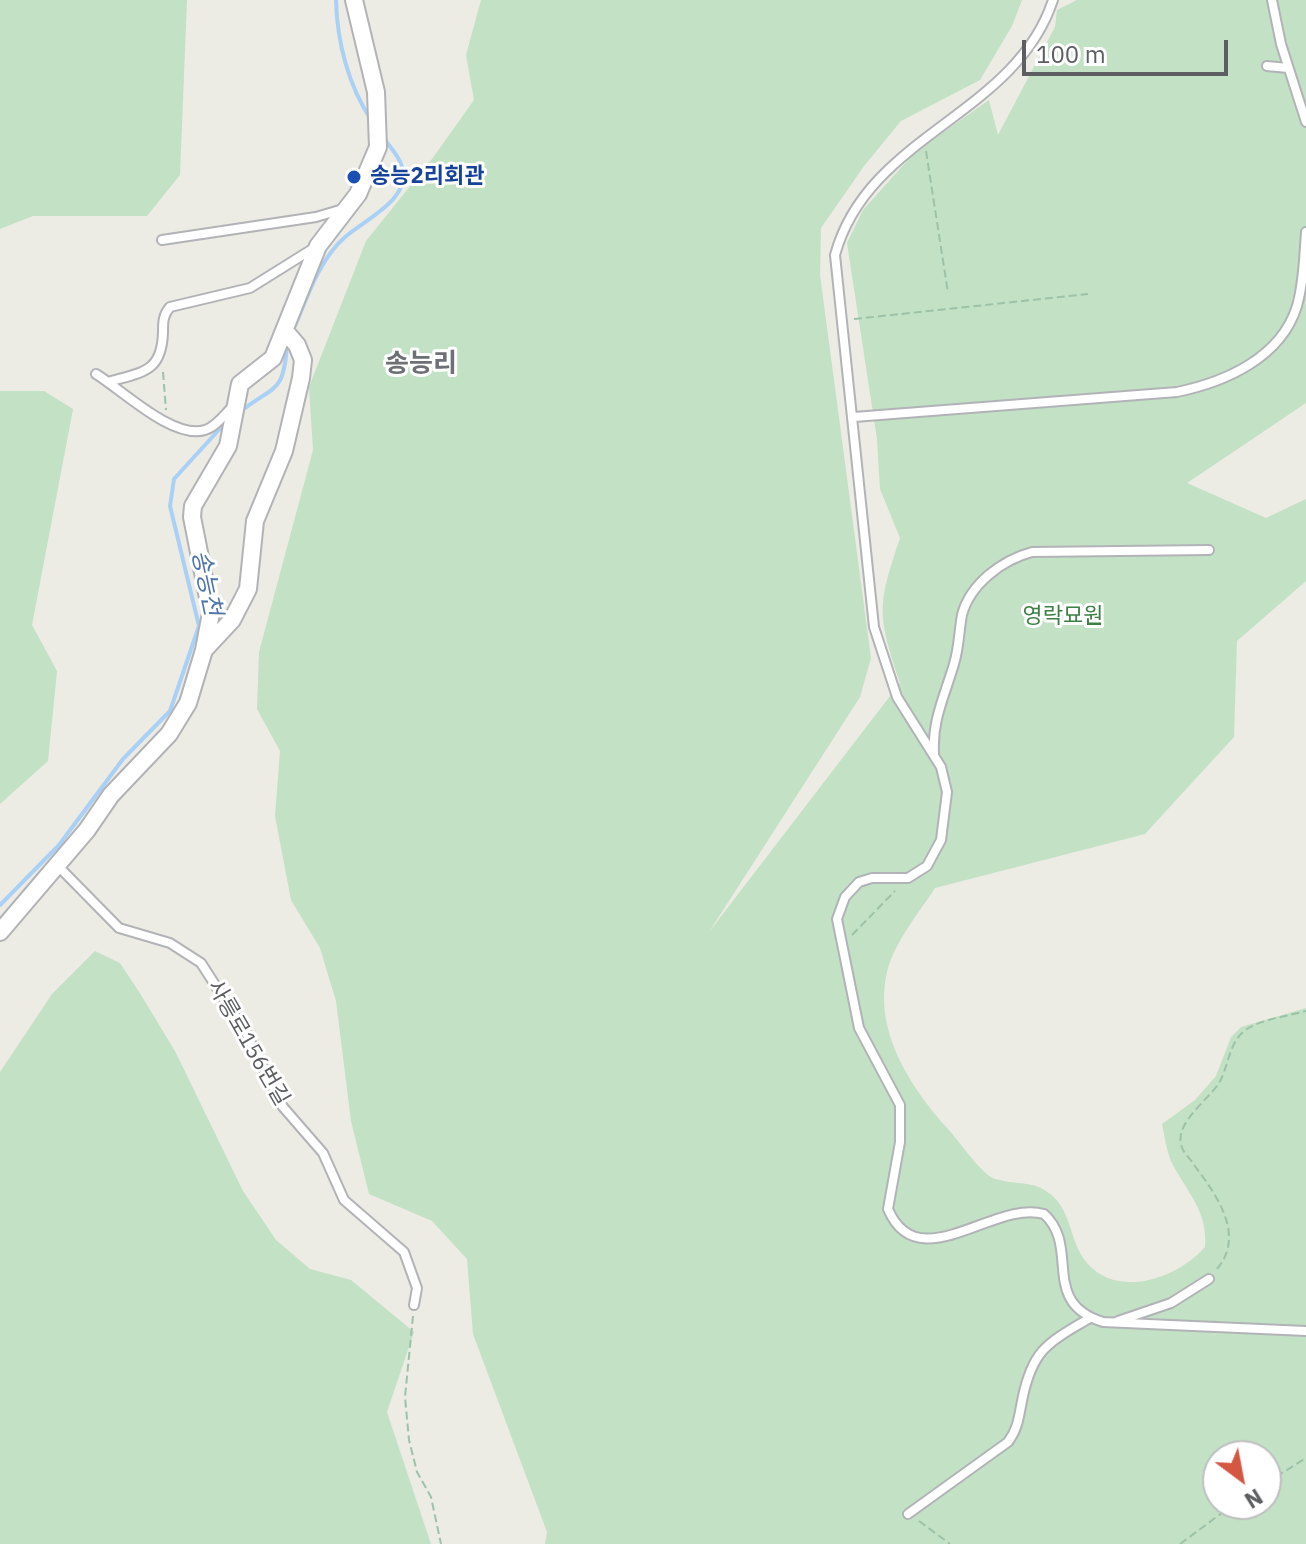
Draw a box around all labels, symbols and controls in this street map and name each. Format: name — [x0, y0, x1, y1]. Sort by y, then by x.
scale bar — [1026, 24, 1232, 74]
text: 100 m — [1036, 38, 1106, 70]
place label: 송능2리회관 — [370, 164, 484, 190]
marker: 송능2리회관 — [345, 168, 363, 186]
district label: 송능리 — [385, 348, 457, 380]
water label: 송능천 — [185, 548, 227, 618]
park label: 영락묘원 — [1023, 604, 1103, 630]
street label: 사릉로156번길 — [201, 975, 295, 1111]
north arrow — [1202, 1440, 1282, 1520]
text: N — [1239, 1483, 1268, 1516]

